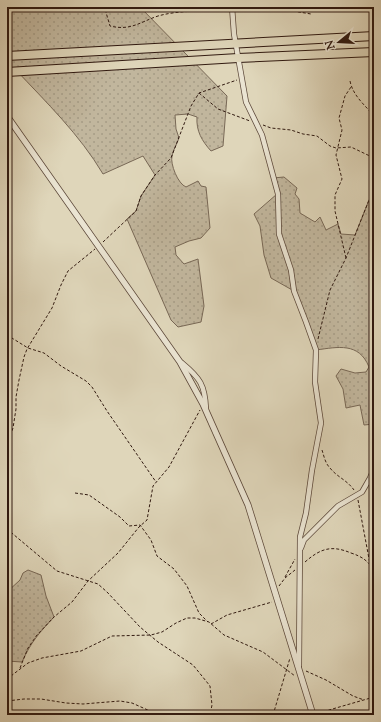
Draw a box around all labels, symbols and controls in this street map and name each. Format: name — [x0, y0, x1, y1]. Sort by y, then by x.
north arrow — [319, 22, 359, 62]
text: N — [321, 38, 340, 52]

